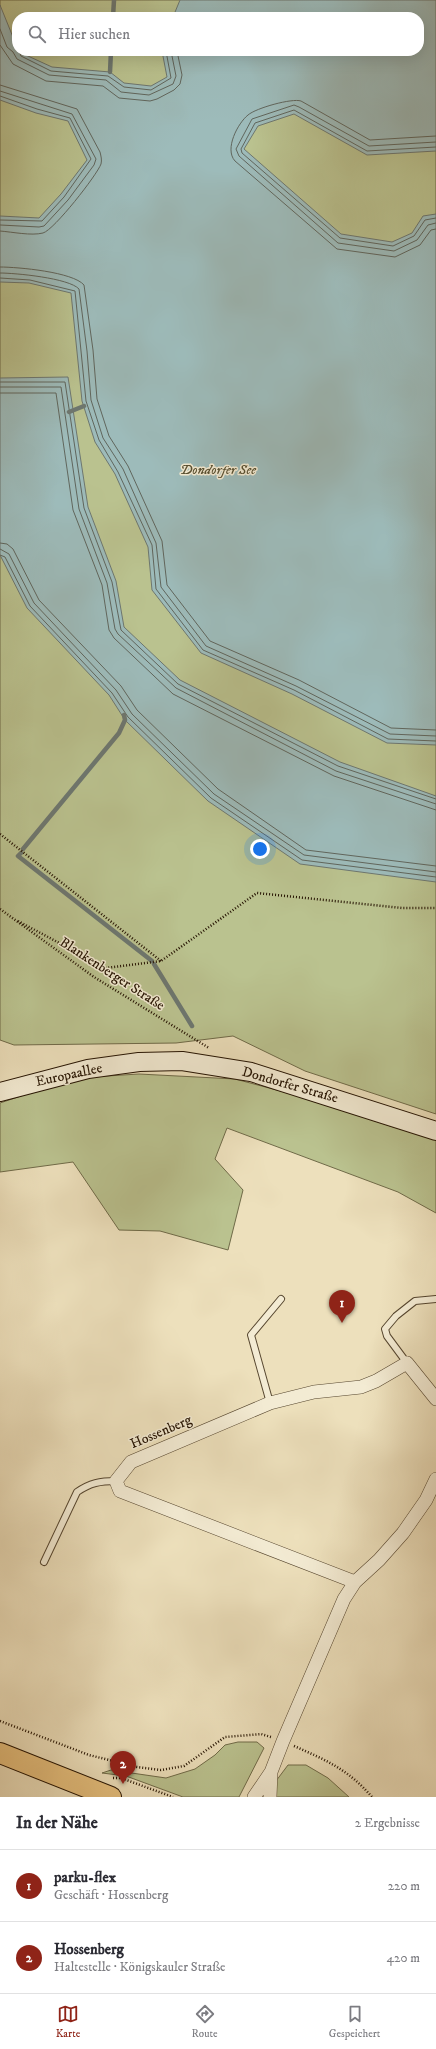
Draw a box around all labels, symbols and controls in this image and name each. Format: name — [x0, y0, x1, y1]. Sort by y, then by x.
search box — [12, 12, 424, 56]
icon: search — [26, 23, 48, 45]
text: Hier suchen — [58, 25, 130, 44]
park label: Dondorfer See — [180, 461, 257, 479]
your location — [250, 839, 270, 859]
street label: Blankenberger Straße — [56, 933, 168, 1015]
street label: Europaallee — [34, 1059, 104, 1091]
street label: Dondorfer Straße — [240, 1063, 340, 1107]
pin: 1 — [329, 1290, 355, 1323]
street label: Hossenberg — [127, 1411, 195, 1453]
pin: 2 — [110, 1751, 136, 1784]
text: In der Nähe — [16, 1812, 98, 1834]
text: 2 Ergebnisse — [355, 1815, 420, 1831]
text: parku-flex — [54, 1868, 116, 1887]
text: 1 — [27, 1878, 31, 1894]
text: 220 m — [388, 1878, 420, 1894]
text: Geschäft · Hossenberg — [54, 1887, 168, 1903]
text: Hossenberg — [54, 1940, 124, 1959]
text: 2 — [26, 1950, 32, 1966]
text: 420 m — [387, 1950, 420, 1966]
text: Haltestelle · Königskauler Straße — [54, 1959, 225, 1975]
tab: Karte — [56, 2003, 80, 2041]
tab: Route — [192, 2003, 218, 2041]
tab: Gespeichert — [329, 2003, 380, 2041]

